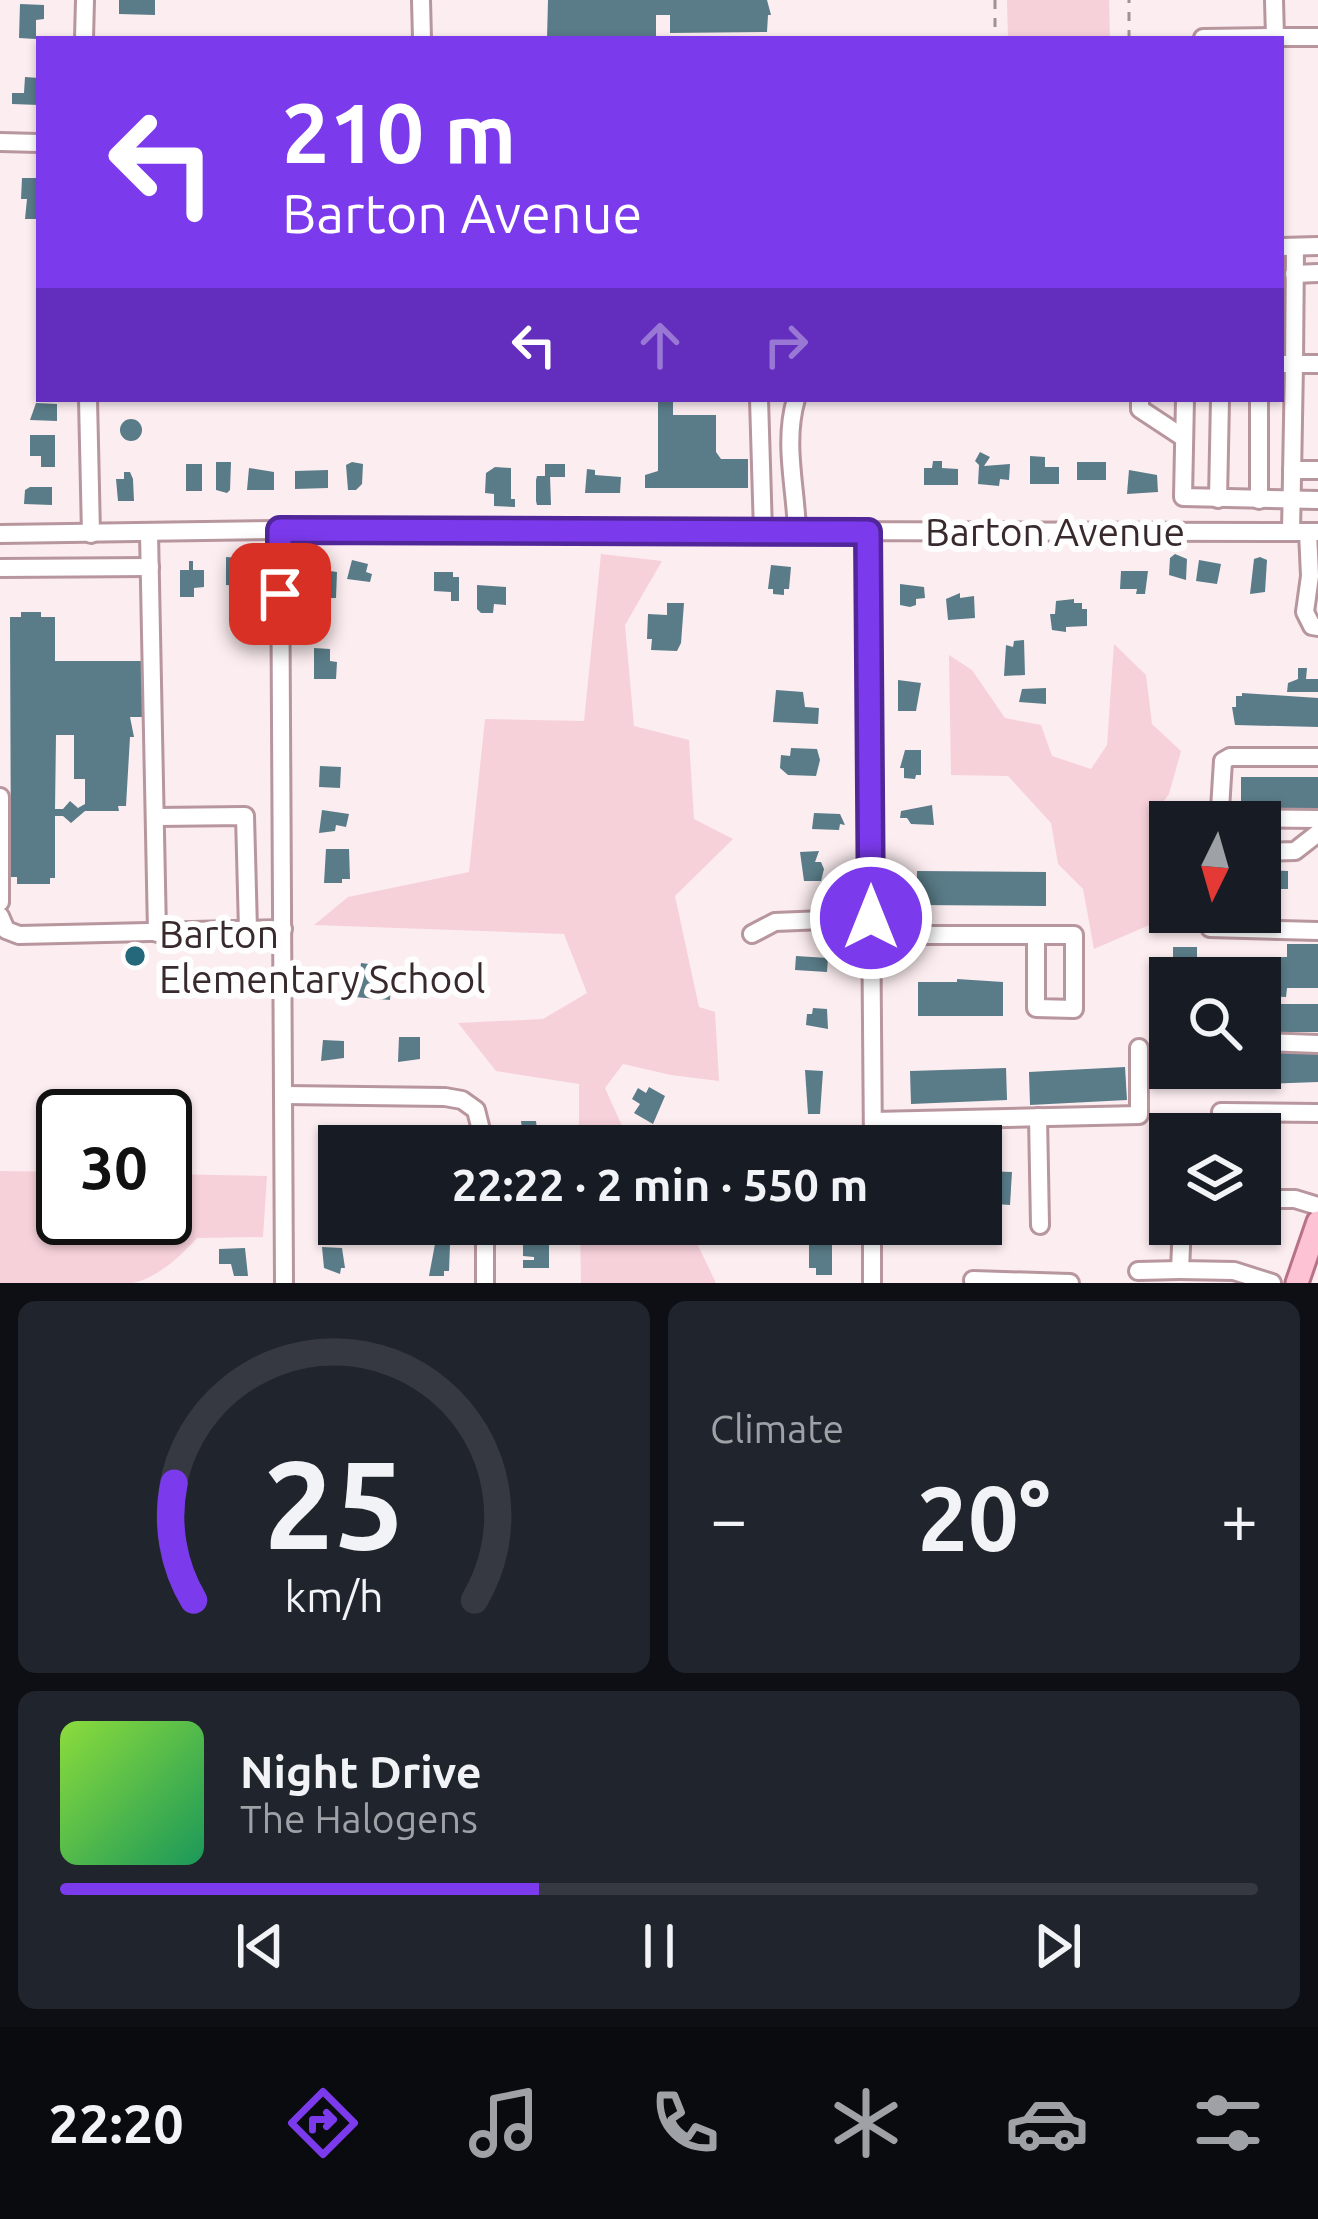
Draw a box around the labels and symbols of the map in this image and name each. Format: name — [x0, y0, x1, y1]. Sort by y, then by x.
street label: Barton Avenue — [925, 510, 1185, 553]
pin — [229, 543, 331, 645]
north arrow — [1149, 801, 1281, 933]
position arrow — [808, 855, 934, 981]
place label: Barton Elementary School — [159, 912, 485, 1000]
marker: Barton Elementary School — [122, 943, 148, 969]
speed limit sign: 30 — [36, 1089, 192, 1245]

